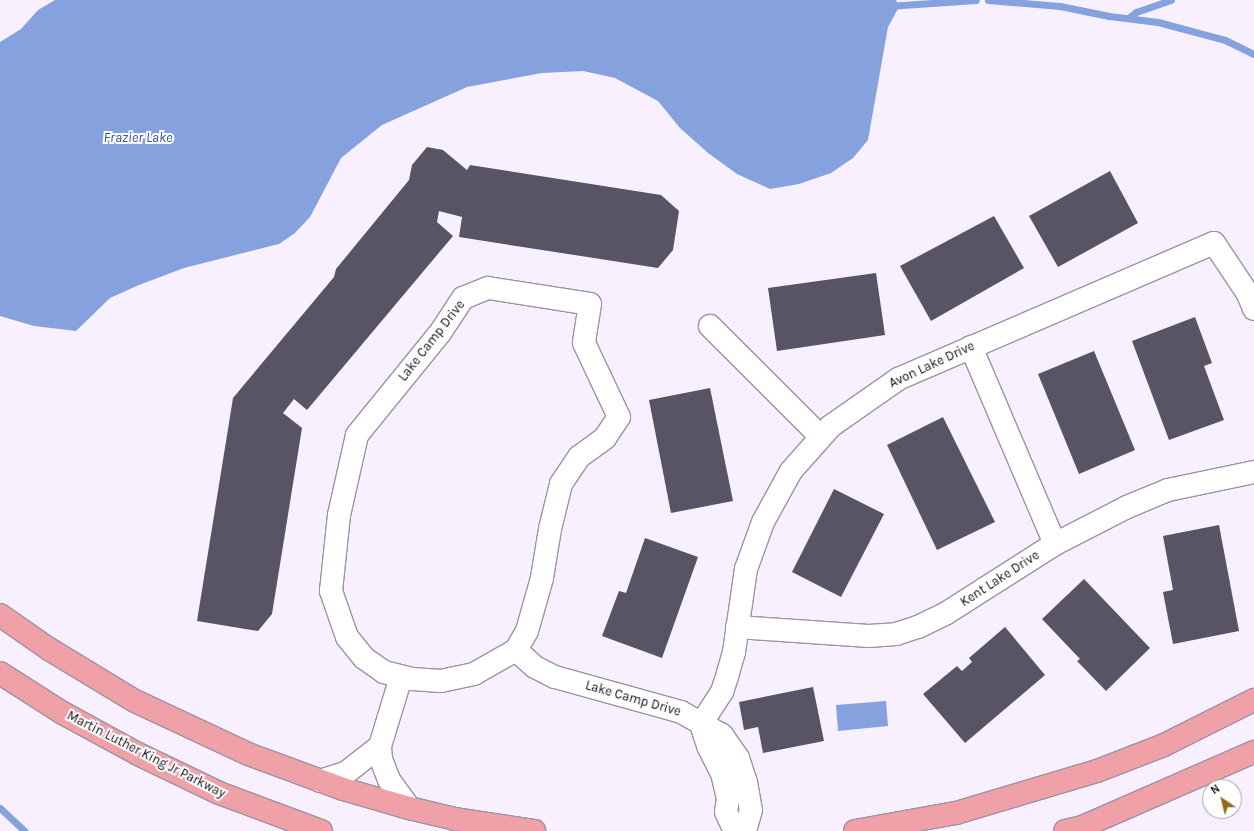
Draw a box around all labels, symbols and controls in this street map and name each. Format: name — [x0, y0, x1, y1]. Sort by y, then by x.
water label: Frazier Lake — [103, 130, 173, 146]
street label: Lake Camp Drive — [395, 297, 469, 385]
street label: Avon Lake Drive — [887, 338, 977, 392]
street label: Kent Lake Drive — [958, 548, 1042, 610]
street label: Lake Camp Drive — [583, 678, 683, 720]
street label: Martin Luther King Jr Parkway — [64, 708, 228, 802]
north arrow — [1202, 779, 1242, 819]
text: N — [1208, 782, 1222, 797]

